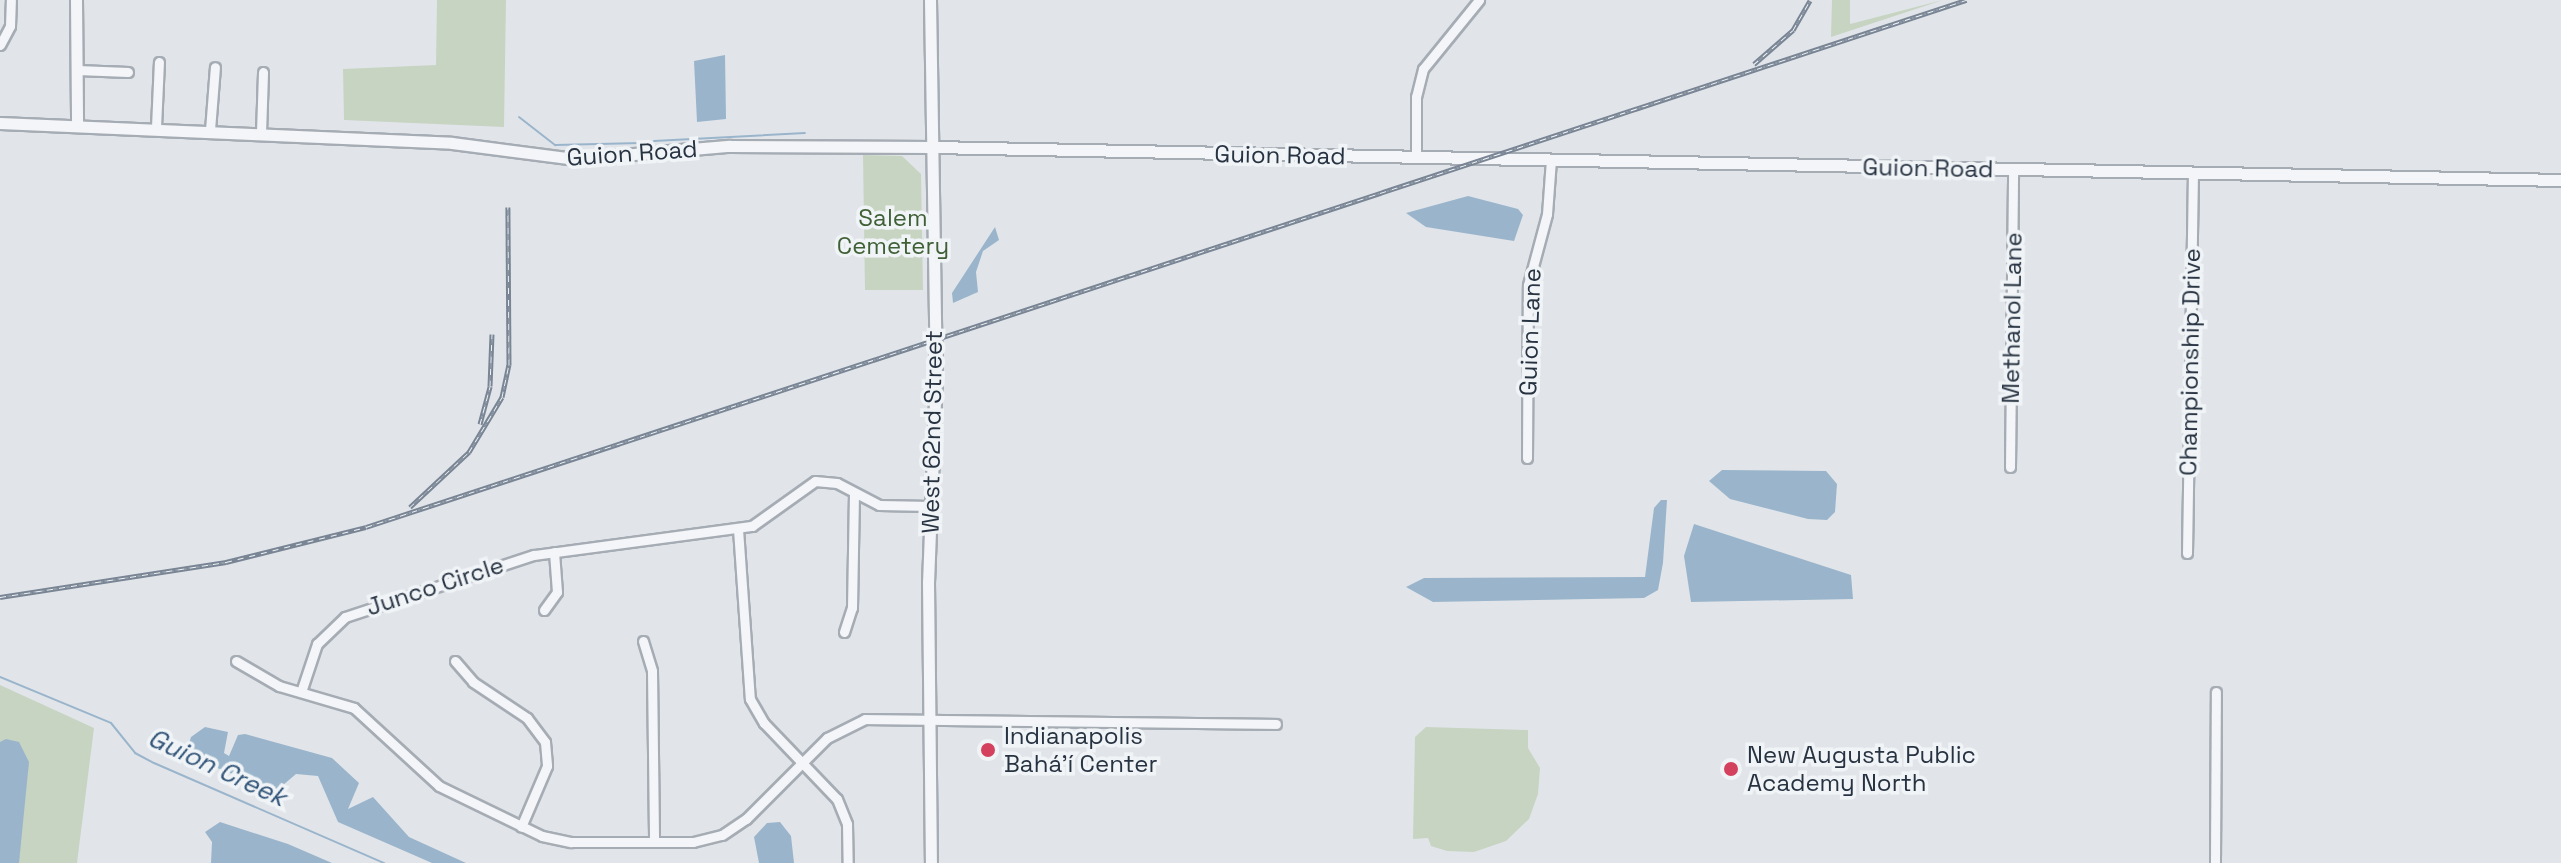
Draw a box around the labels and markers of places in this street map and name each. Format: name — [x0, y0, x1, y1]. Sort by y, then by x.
place label: Indianapolis Bahá'í Center — [1004, 722, 1157, 778]
marker: Indianapolis Bahá'í Center — [979, 741, 997, 759]
place label: New Augusta Public Academy North — [1747, 741, 1976, 797]
marker: New Augusta Public Academy North — [1722, 760, 1740, 778]

